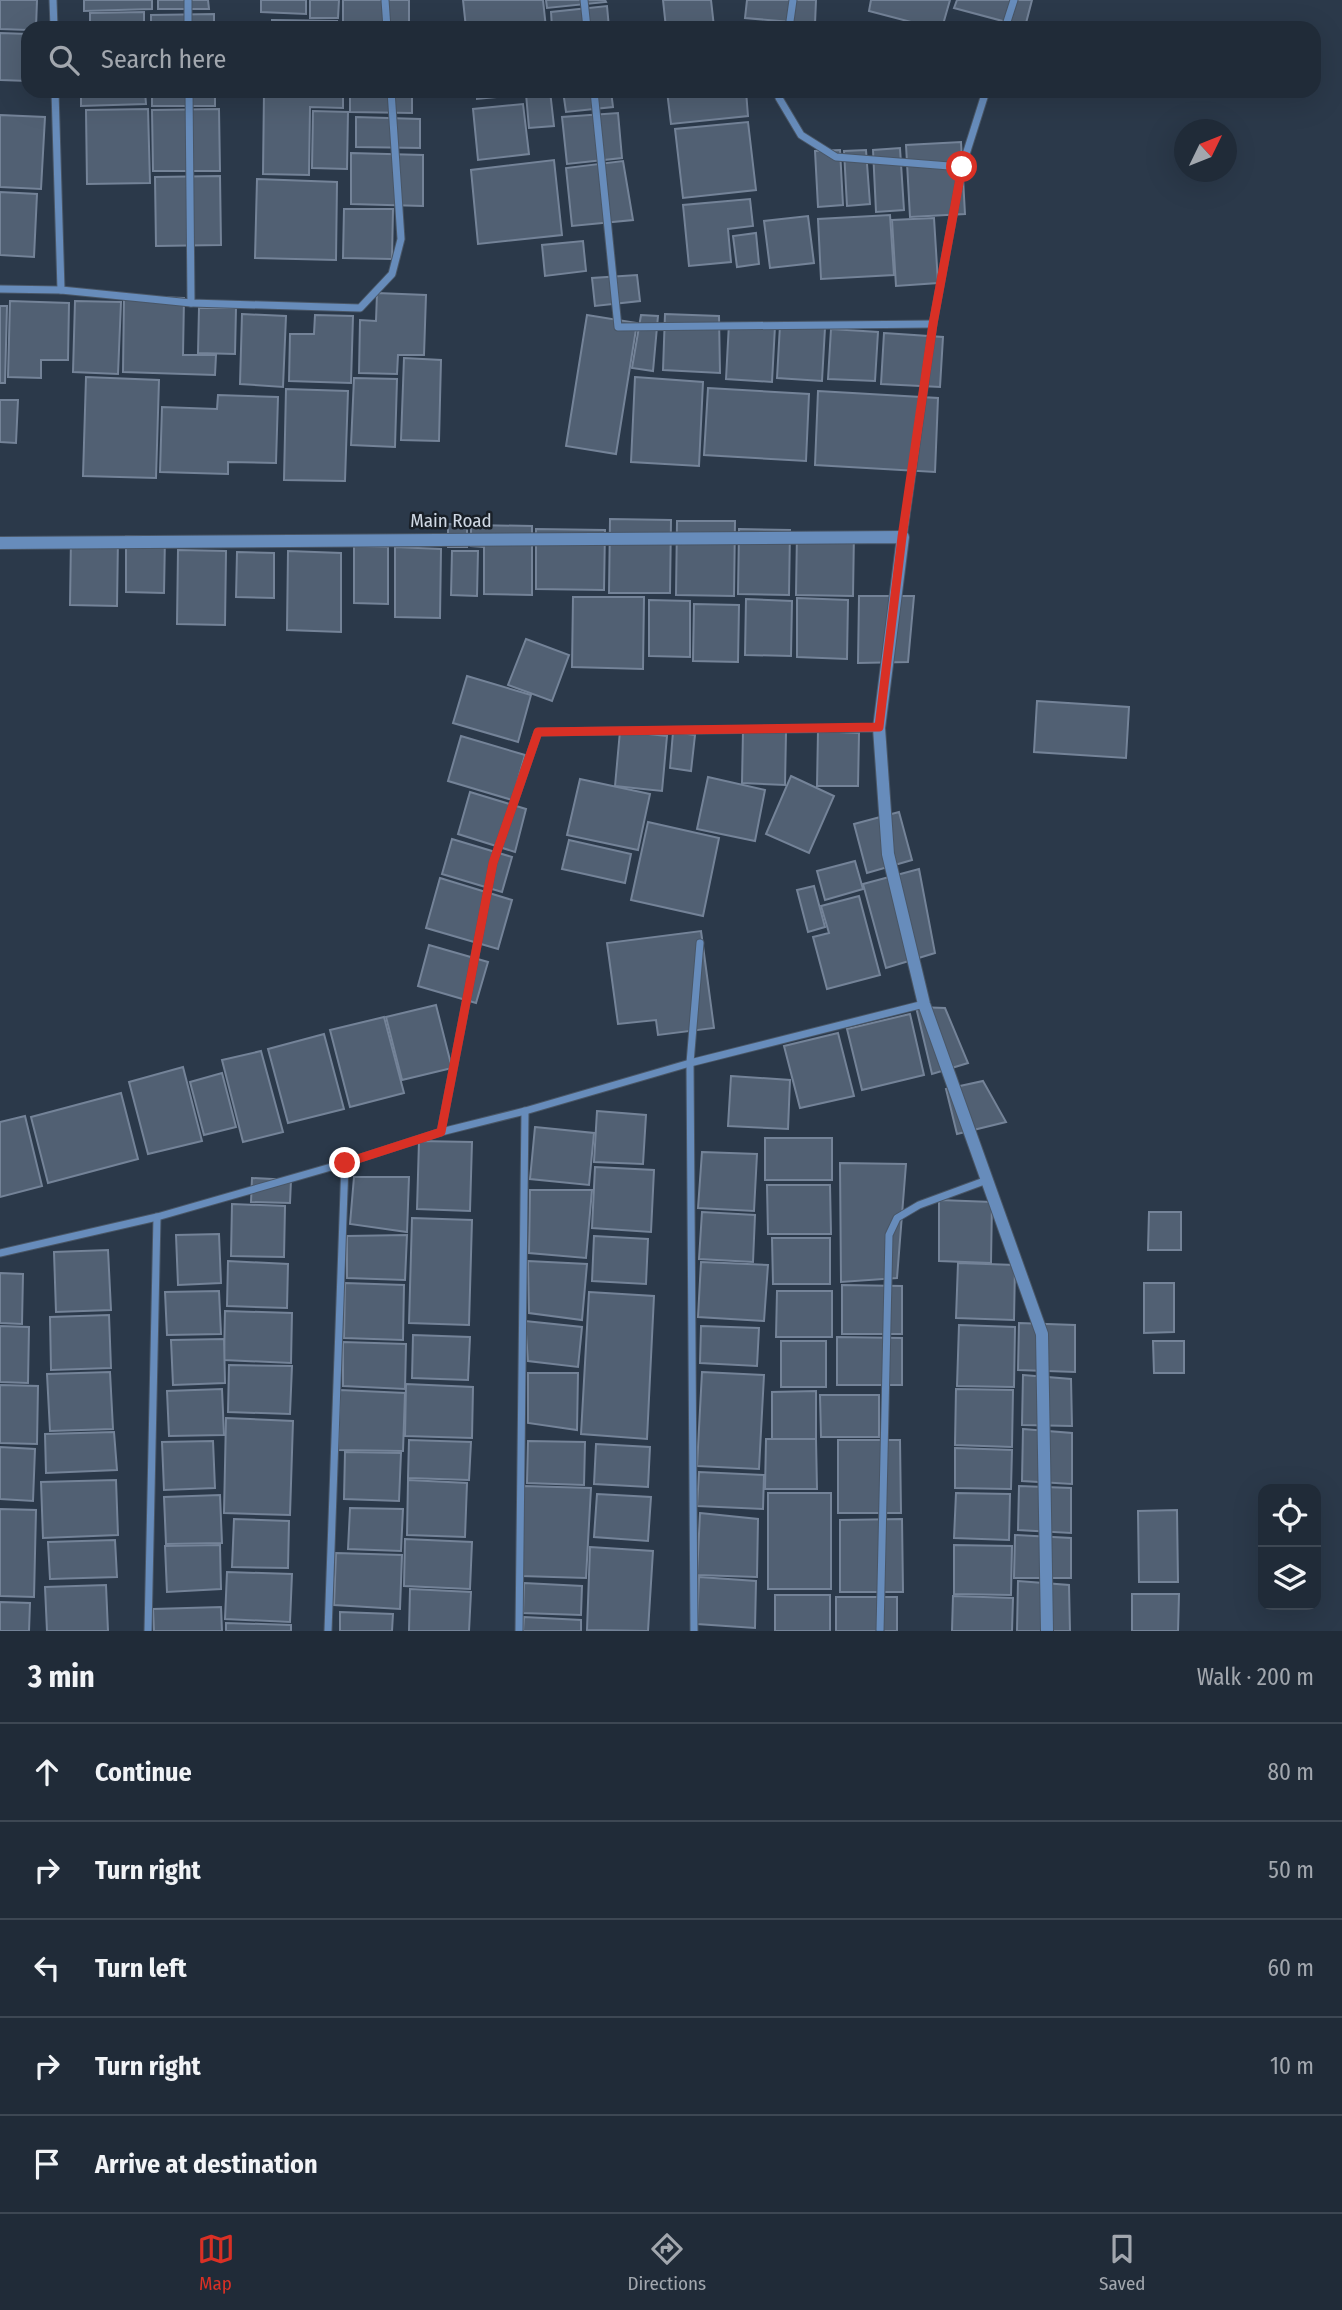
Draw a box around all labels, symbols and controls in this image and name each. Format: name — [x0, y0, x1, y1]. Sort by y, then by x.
search box — [21, 21, 1321, 98]
icon: search — [45, 41, 83, 79]
text: Search here — [101, 44, 226, 75]
north arrow — [1174, 119, 1237, 182]
route start — [946, 151, 977, 182]
street label: Main Road — [410, 509, 492, 532]
route end — [329, 1147, 360, 1178]
map controls — [1258, 1484, 1321, 1610]
button: locate — [1258, 1484, 1321, 1547]
button: layers — [1258, 1547, 1321, 1610]
text: 3 min — [28, 1659, 95, 1695]
text: Walk · 200 m — [1197, 1663, 1314, 1691]
icon: ahead — [28, 1753, 66, 1791]
text: Continue — [95, 1757, 192, 1788]
text: 80 m — [1267, 1758, 1314, 1786]
icon: right — [28, 1851, 66, 1889]
text: Turn right — [95, 1855, 201, 1886]
text: 50 m — [1268, 1856, 1314, 1884]
icon: left — [28, 1949, 66, 1987]
text: Turn left — [95, 1953, 187, 1984]
text: 60 m — [1268, 1954, 1314, 1982]
icon: right — [28, 2047, 66, 2085]
text: Turn right — [95, 2051, 201, 2082]
text: 10 m — [1270, 2052, 1314, 2080]
icon: arrive — [28, 2145, 66, 2183]
text: Arrive at destination — [95, 2149, 318, 2180]
tab: Map — [197, 2230, 235, 2295]
tab: Directions — [628, 2230, 706, 2295]
tab: Saved — [1099, 2230, 1145, 2295]

